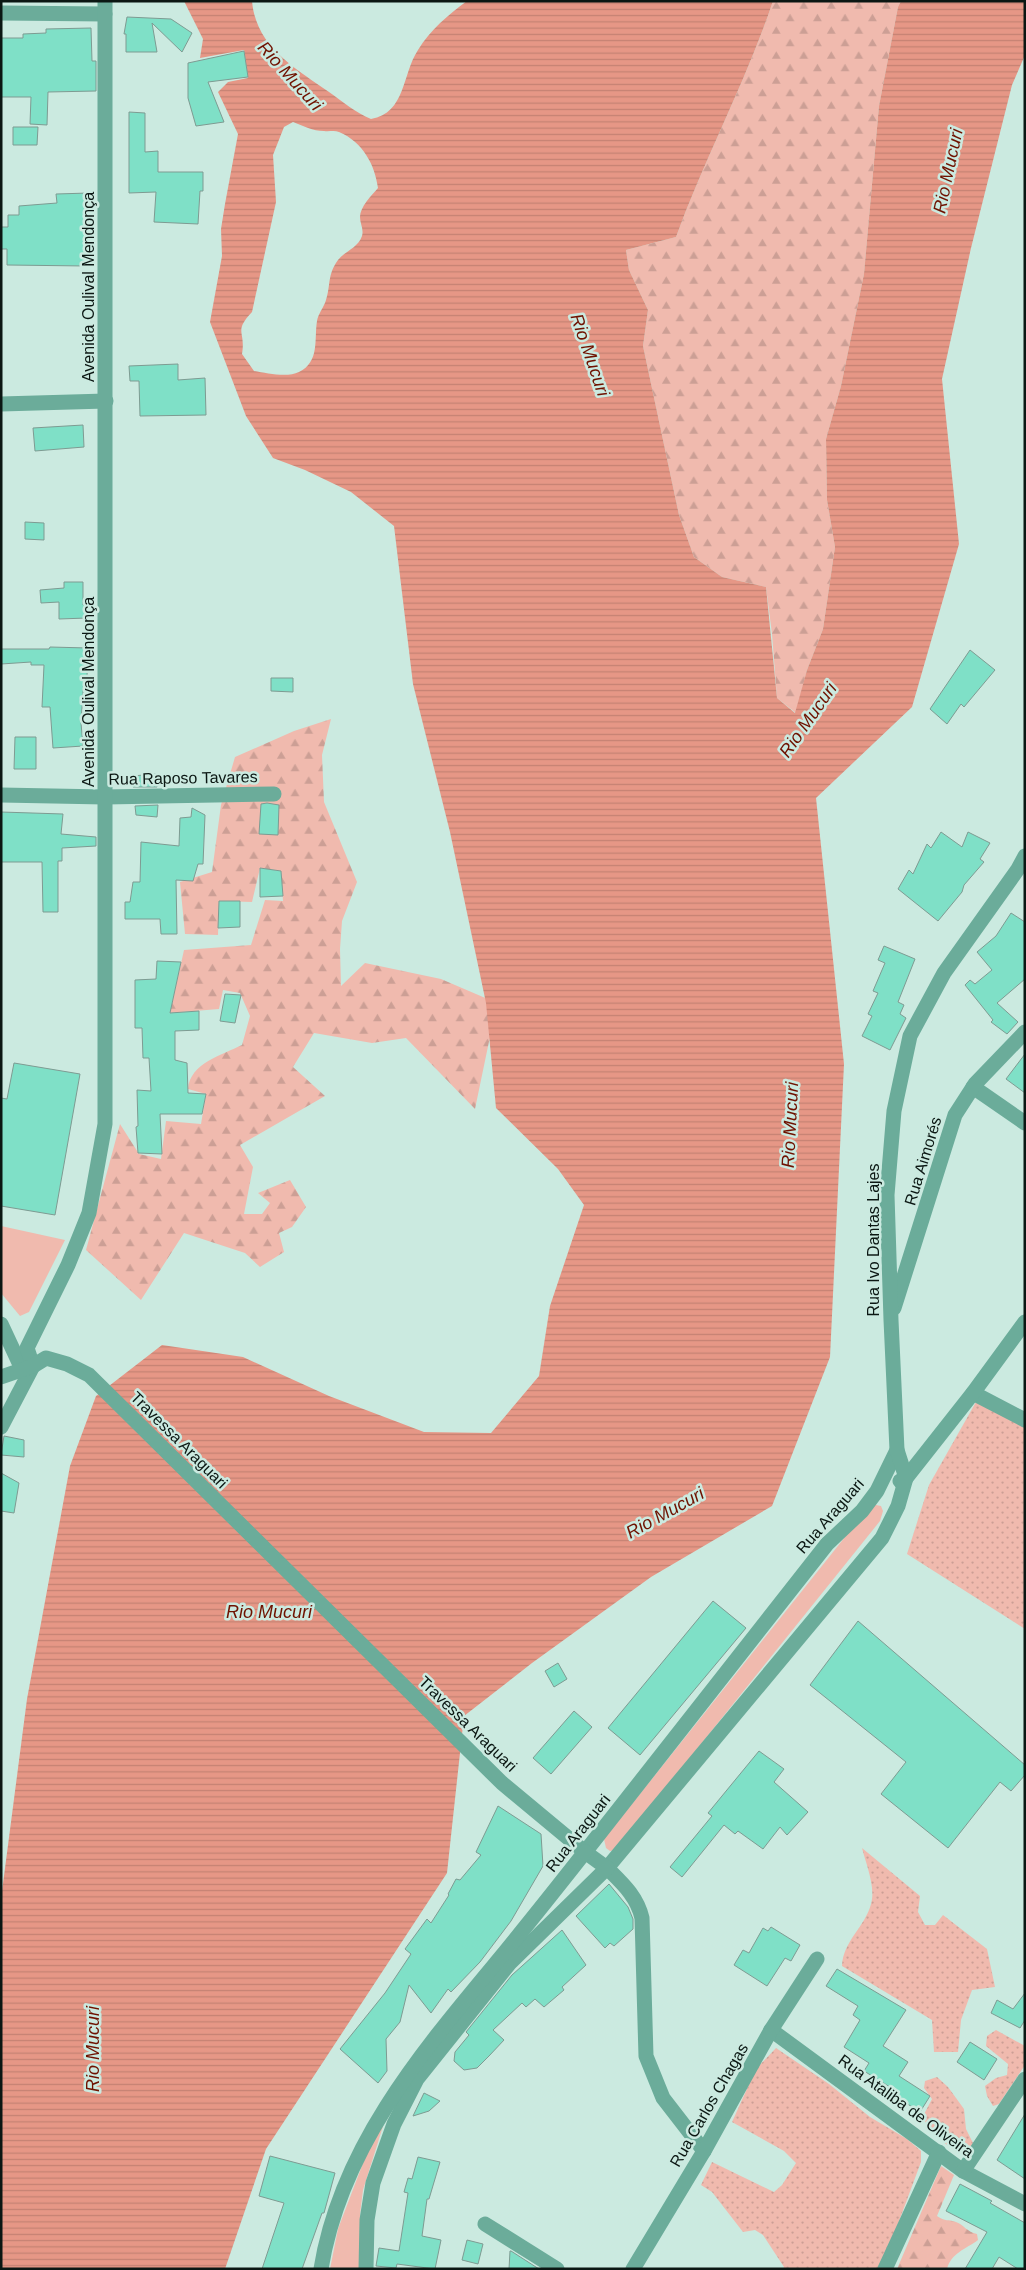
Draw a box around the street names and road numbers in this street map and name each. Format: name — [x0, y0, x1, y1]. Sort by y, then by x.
street label: Avenida Oulival Mendonça — [80, 192, 97, 382]
street label: Avenida Oulival Mendonça — [80, 597, 97, 787]
street label: Rua Raposo Tavares — [108, 768, 258, 788]
street label: Rua Aimorés — [901, 1115, 945, 1207]
street label: Rua Ivo Dantas Lajes — [865, 1164, 882, 1316]
street label: Travessa Araguari — [127, 1388, 231, 1492]
street label: Rua Araguari — [793, 1475, 867, 1557]
street label: Travessa Araguari — [416, 1673, 520, 1775]
street label: Rua Araguari — [543, 1791, 613, 1875]
street label: Rua Carlos Chagas — [667, 2040, 751, 2170]
street label: Rua Ataliba de Oliveira — [835, 2051, 977, 2161]

